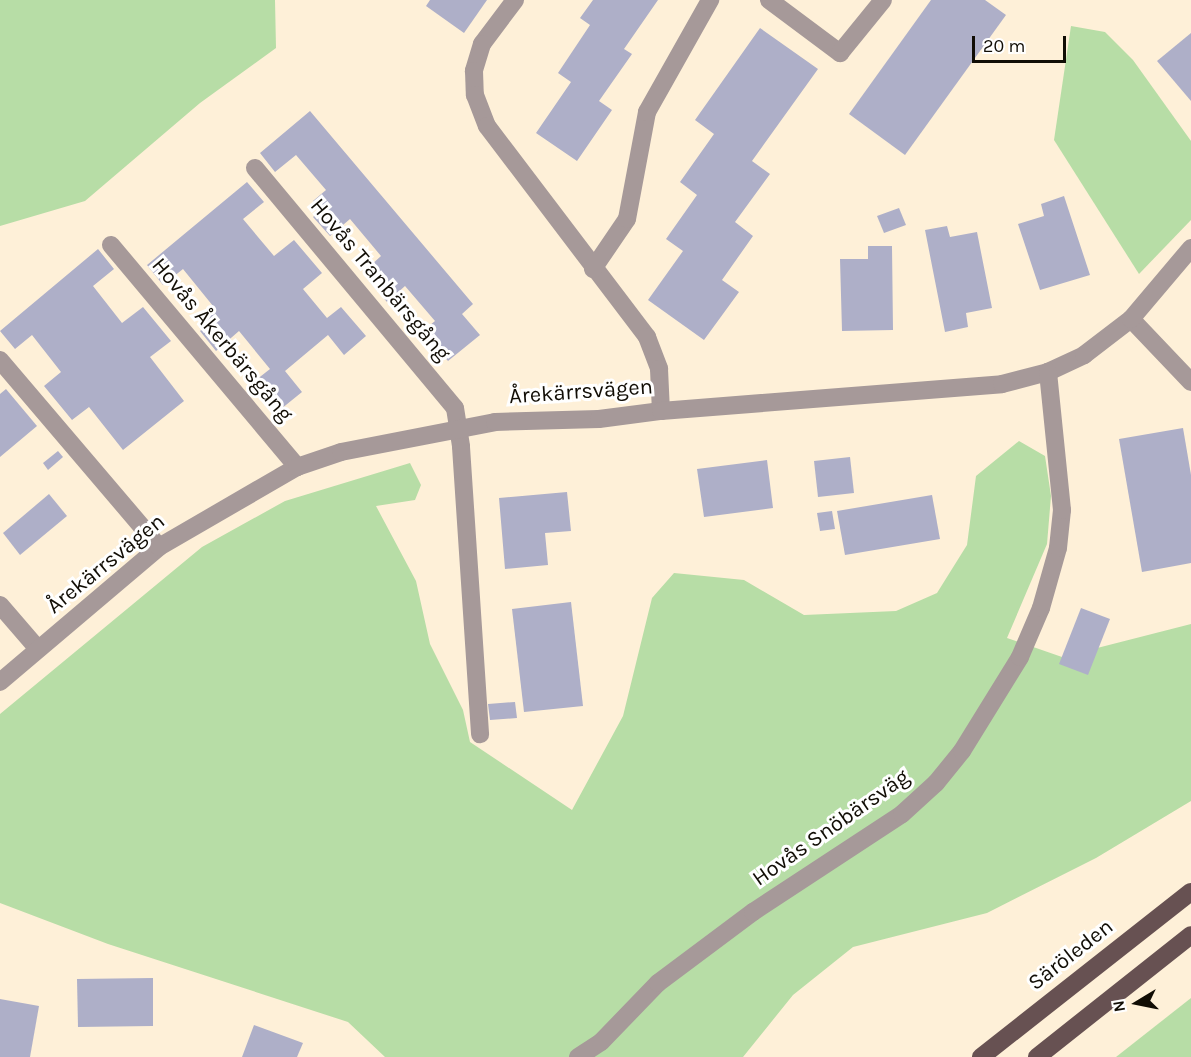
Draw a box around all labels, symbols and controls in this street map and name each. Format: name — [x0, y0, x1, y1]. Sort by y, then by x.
scale bar — [975, 24, 1070, 62]
text: 20 m — [983, 35, 1025, 57]
street label: Hovås Tranbärsgång — [304, 193, 456, 367]
street label: Hovås Åkerbärsgång — [146, 253, 298, 427]
street label: Årekärrsvägen — [508, 374, 654, 410]
street label: Årekärrsvägen — [42, 508, 170, 620]
street label: Hovås Snöbärsväg — [747, 764, 915, 892]
street label: Säröleden — [1023, 914, 1119, 996]
north arrow — [1107, 973, 1167, 1033]
text: N — [1108, 999, 1129, 1014]

